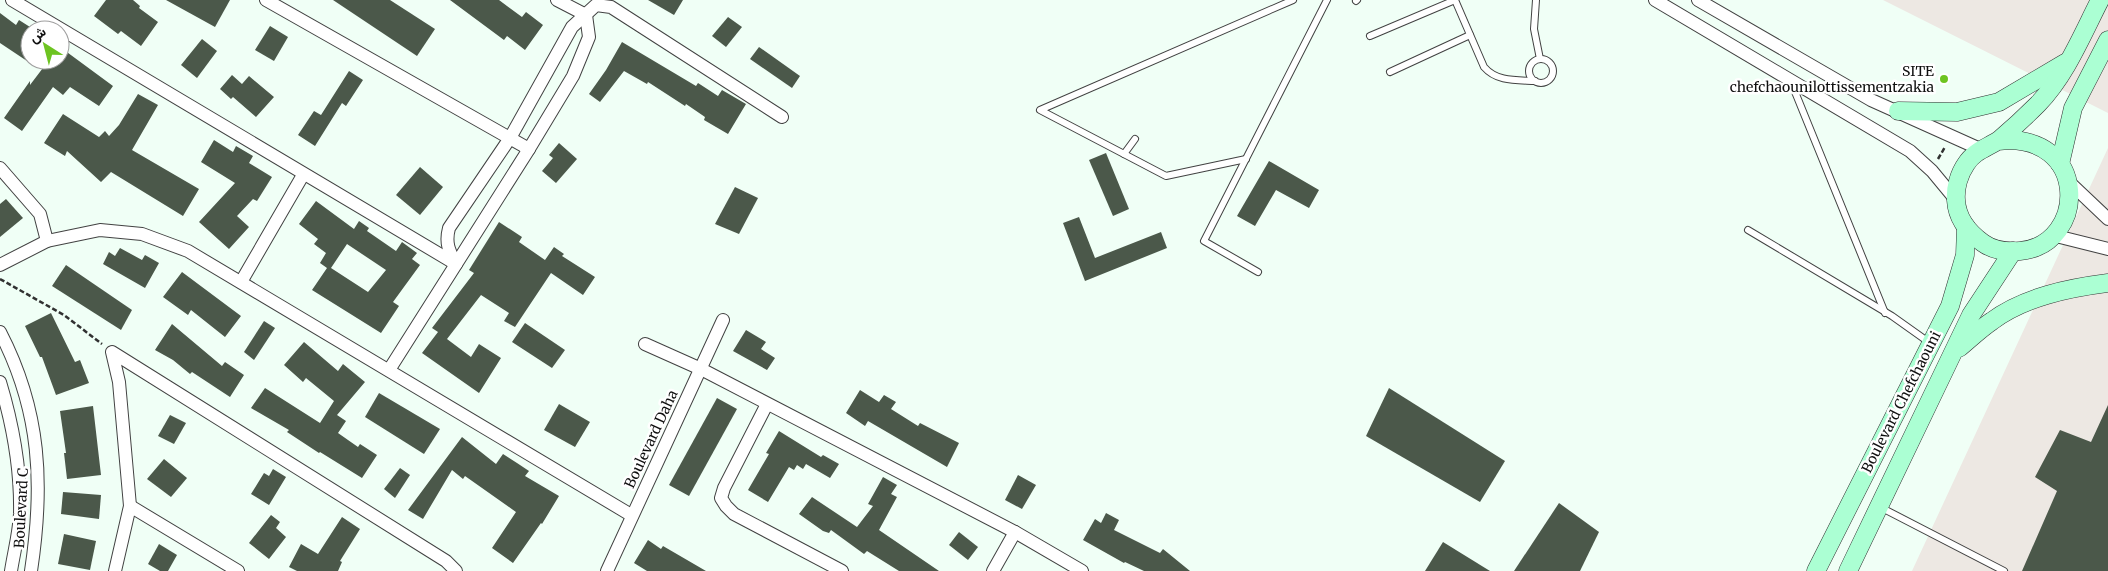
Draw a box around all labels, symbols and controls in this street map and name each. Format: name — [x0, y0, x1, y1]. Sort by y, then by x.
north arrow — [20, 20, 70, 70]
text: ش — [25, 22, 50, 47]
place label: SITE chefchaounilottissementzakia — [1730, 62, 1934, 96]
marker: SITE chefchaounilottissementzakia — [1938, 73, 1950, 85]
street label: Boulevard Chefchaouni — [1857, 328, 1945, 476]
street label: Boulevard Daha — [620, 387, 682, 491]
street label: Boulevard C — [10, 467, 32, 549]

